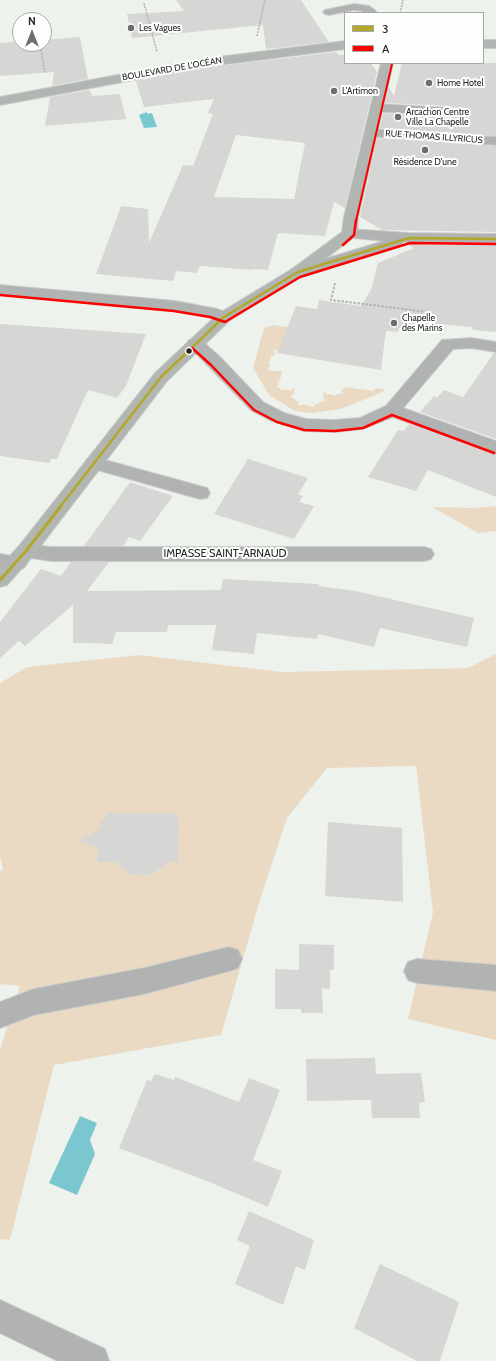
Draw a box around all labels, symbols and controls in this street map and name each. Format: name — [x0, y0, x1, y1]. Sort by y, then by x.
north arrow — [12, 12, 52, 52]
legend — [344, 12, 484, 64]
text: N — [28, 14, 36, 28]
text: 3 — [382, 21, 389, 36]
marker: Les Vagues — [126, 23, 136, 33]
place label: Les Vagues — [139, 23, 181, 33]
text: A — [382, 41, 389, 56]
street label: BOULEVARD DE L'OCÉAN — [121, 55, 223, 83]
marker: Home Hotel — [424, 78, 434, 88]
place label: Home Hotel — [437, 78, 484, 88]
marker: L'Artimon — [329, 86, 339, 96]
place label: L'Artimon — [342, 86, 378, 96]
place label: Arcachon Centre Ville La Chapelle — [406, 107, 469, 128]
marker: Arcachon Centre Ville La Chapelle — [393, 112, 403, 122]
street label: RUE THOMAS ILLYRICUS — [385, 128, 483, 146]
marker: Résidence D'une — [420, 145, 430, 155]
place label: Résidence D'une — [393, 157, 457, 167]
place label: Chapelle des Marins — [402, 313, 442, 334]
marker: Chapelle des Marins — [389, 318, 399, 328]
unlabelled marker — [184, 346, 194, 356]
street label: IMPASSE SAINT-ARNAUD — [163, 547, 287, 561]

